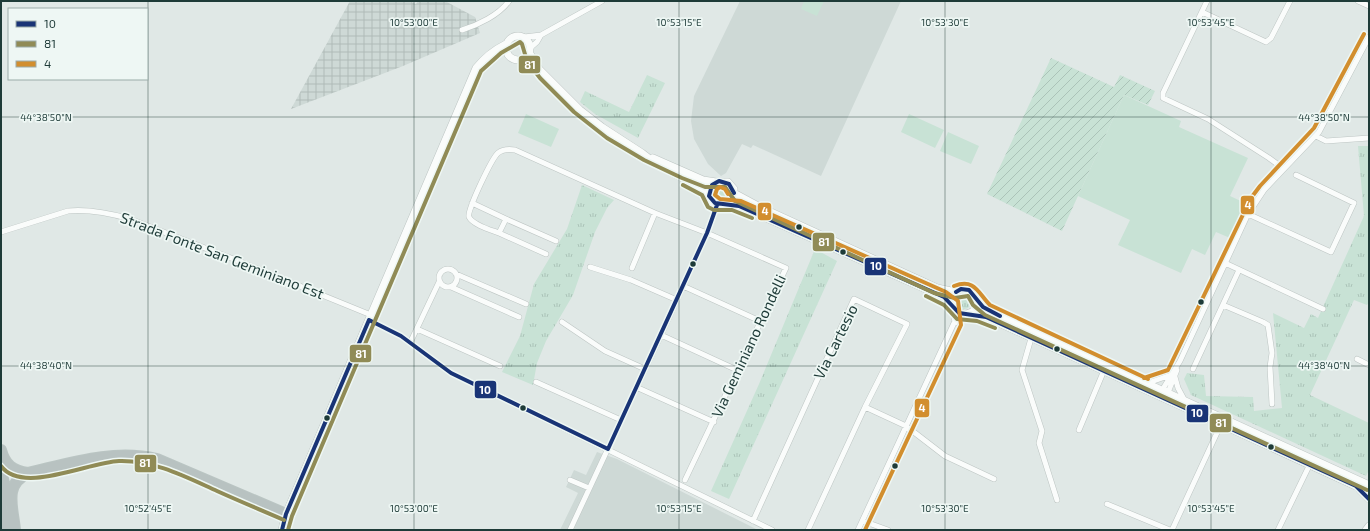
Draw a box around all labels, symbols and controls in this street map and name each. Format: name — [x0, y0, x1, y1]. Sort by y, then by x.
legend — [8, 8, 148, 80]
text: 10 — [44, 16, 56, 30]
text: 10°53'00"E — [390, 16, 438, 28]
text: 10°53'15"E — [656, 16, 702, 28]
text: 10°53'30"E — [921, 16, 969, 28]
text: 10°53'45"E — [1187, 16, 1235, 28]
text: 81 — [44, 36, 56, 50]
line badge: 81 — [518, 55, 541, 74]
text: 4 — [44, 56, 51, 70]
text: 81 — [524, 58, 536, 71]
text: 44°38'50"N — [20, 111, 72, 123]
text: 44°38'50"N — [1298, 111, 1350, 123]
line badge: 4 — [1240, 195, 1255, 215]
text: 4 — [1244, 198, 1252, 211]
line badge: 4 — [757, 202, 772, 221]
text: 4 — [761, 204, 769, 217]
street label: Strada Fonte San Geminiano Est — [118, 208, 327, 302]
unlabelled marker — [794, 222, 804, 232]
line badge: 81 — [812, 232, 835, 252]
text: 81 — [818, 235, 830, 248]
unlabelled marker — [838, 247, 848, 257]
line badge: 10 — [864, 257, 887, 276]
unlabelled marker — [688, 259, 698, 269]
text: 10 — [870, 259, 882, 272]
street label: Via Geminiano Rondelli — [707, 271, 789, 420]
unlabelled marker — [1196, 297, 1206, 307]
street label: Via Cartesio — [809, 301, 861, 382]
line badge: 81 — [349, 344, 372, 363]
unlabelled marker — [1052, 344, 1062, 354]
text: 81 — [355, 347, 367, 360]
text: 44°38'40"N — [20, 359, 72, 371]
text: 44°38'40"N — [1298, 359, 1350, 371]
line badge: 10 — [474, 380, 497, 399]
text: 10 — [479, 383, 491, 396]
line badge: 4 — [914, 398, 930, 418]
text: 4 — [918, 401, 926, 414]
unlabelled marker — [518, 403, 528, 413]
line badge: 10 — [1186, 404, 1209, 423]
text: 10 — [1191, 406, 1203, 419]
unlabelled marker — [322, 413, 332, 423]
line badge: 81 — [1209, 413, 1232, 433]
text: 81 — [1215, 416, 1227, 429]
unlabelled marker — [1266, 442, 1276, 452]
line badge: 81 — [134, 454, 157, 473]
text: 81 — [139, 456, 151, 469]
unlabelled marker — [890, 461, 900, 471]
text: 10°52'45"E — [124, 502, 172, 514]
text: 10°53'00"E — [390, 502, 438, 514]
text: 10°53'15"E — [656, 502, 702, 514]
text: 10°53'30"E — [921, 502, 969, 514]
text: 10°53'45"E — [1187, 502, 1235, 514]

